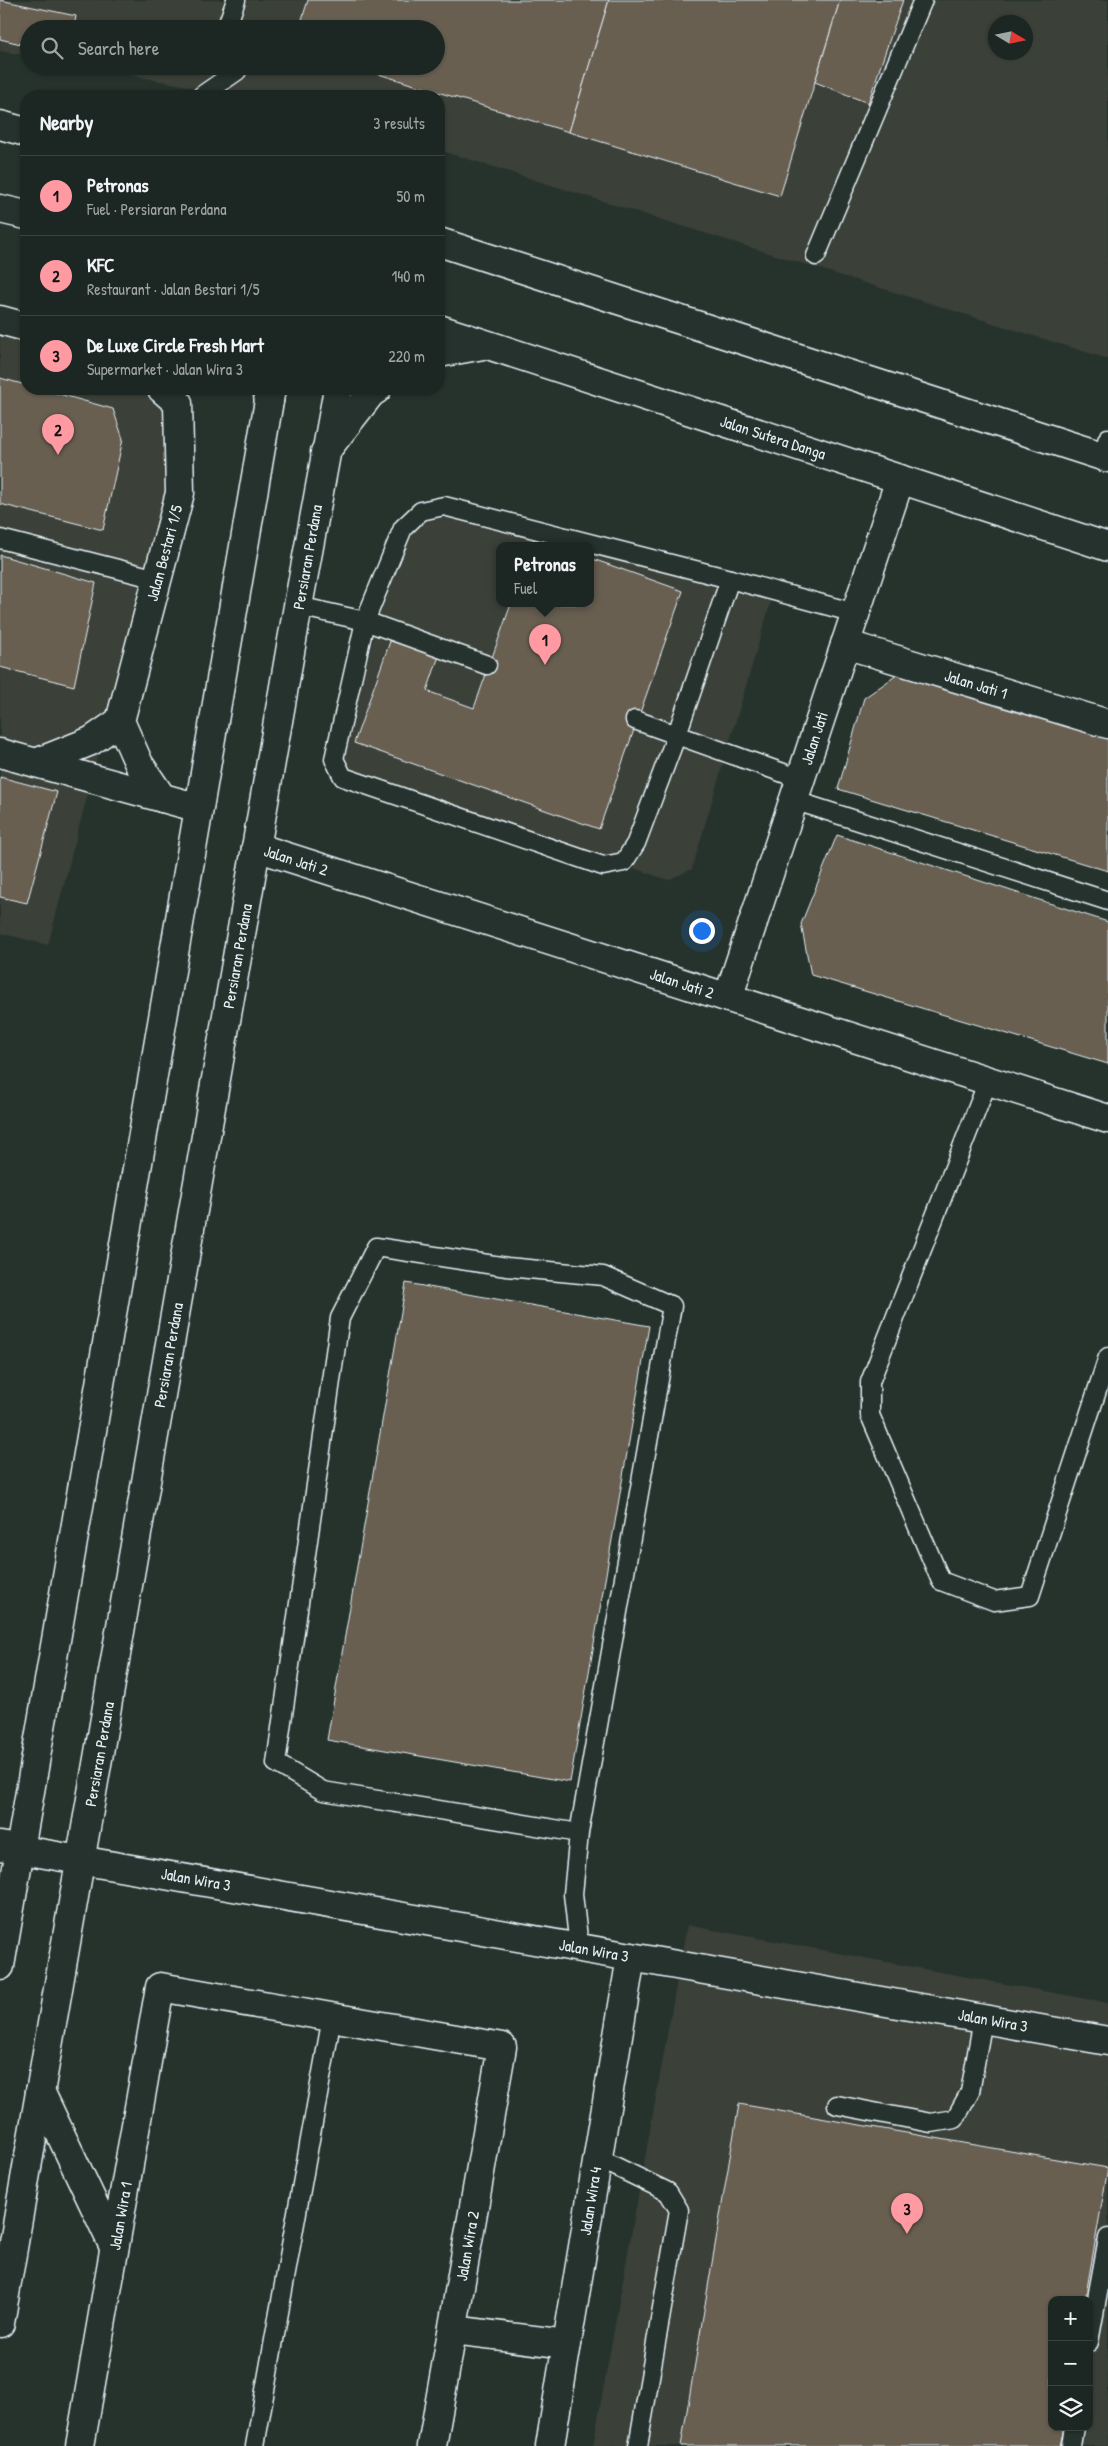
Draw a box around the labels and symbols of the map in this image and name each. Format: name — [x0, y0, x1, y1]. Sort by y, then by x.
north arrow — [988, 15, 1033, 60]
street label: Jalan Sutera Danga — [717, 410, 829, 464]
pin: 2 — [42, 414, 74, 455]
street label: Jalan Bestari 1/5 — [141, 502, 187, 604]
street label: Persiaran Perdana — [287, 503, 327, 611]
pin: 1 — [529, 624, 561, 665]
street label: Jalan Jati 1 — [942, 664, 1010, 704]
street label: Jalan Jati — [795, 708, 833, 768]
street label: Jalan Jati 2 — [261, 839, 331, 881]
street label: Persiaran Perdana — [217, 902, 257, 1010]
your location — [689, 918, 715, 944]
street label: Jalan Jati 2 — [647, 962, 717, 1004]
street label: Persiaran Perdana — [148, 1301, 188, 1409]
street label: Persiaran Perdana — [79, 1700, 119, 1808]
street label: Jalan Wira 3 — [159, 1862, 233, 1896]
street label: Jalan Wira 3 — [557, 1933, 631, 1967]
street label: Jalan Wira 3 — [956, 2003, 1030, 2037]
street label: Jalan Wira 4 — [574, 2165, 606, 2237]
street label: Jalan Wira 1 — [103, 2180, 137, 2252]
pin: 3 — [891, 2193, 923, 2234]
street label: Jalan Wira 2 — [450, 2209, 484, 2283]

